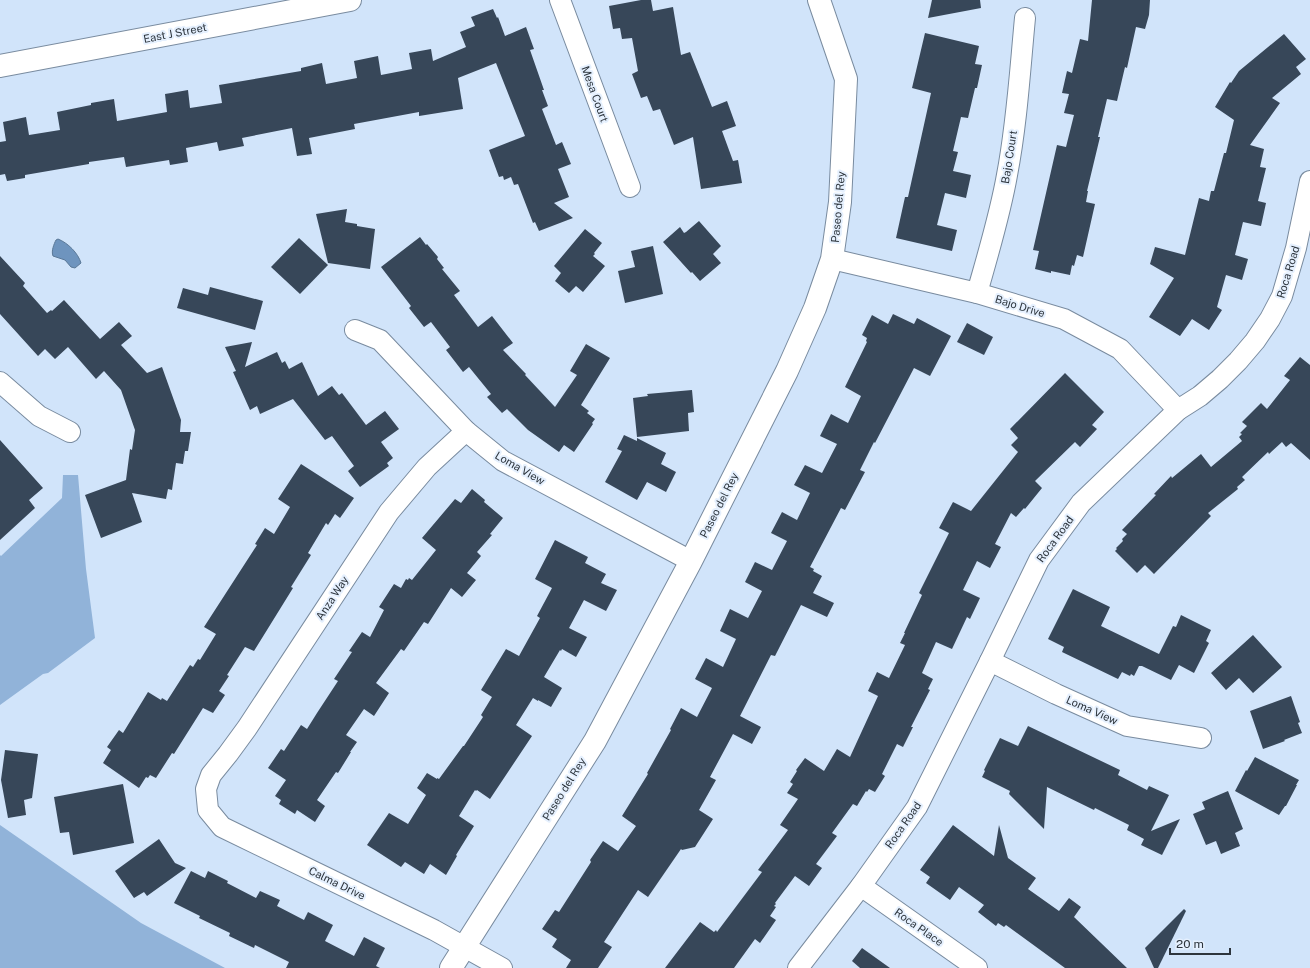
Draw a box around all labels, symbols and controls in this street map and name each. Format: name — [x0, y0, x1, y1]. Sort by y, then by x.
street label: East J Street — [142, 21, 208, 45]
street label: Mesa Court — [579, 64, 611, 124]
street label: Bajo Court — [999, 129, 1019, 185]
street label: Paseo del Rey — [829, 171, 847, 243]
street label: Roca Road — [1274, 244, 1302, 300]
street label: Bajo Drive — [994, 293, 1046, 319]
street label: Loma View — [493, 449, 547, 487]
street label: Paseo del Rey — [697, 470, 741, 540]
street label: Roca Road — [1034, 514, 1076, 564]
street label: Anza Way — [313, 574, 351, 622]
street label: Loma View — [1064, 693, 1120, 727]
street label: Paseo del Rey — [540, 755, 588, 822]
street label: Roca Road — [883, 799, 923, 851]
street label: Calma Drive — [307, 864, 367, 902]
street label: Roca Place — [892, 906, 946, 948]
scale bar — [1170, 930, 1230, 956]
text: 20 m — [1176, 937, 1204, 951]

